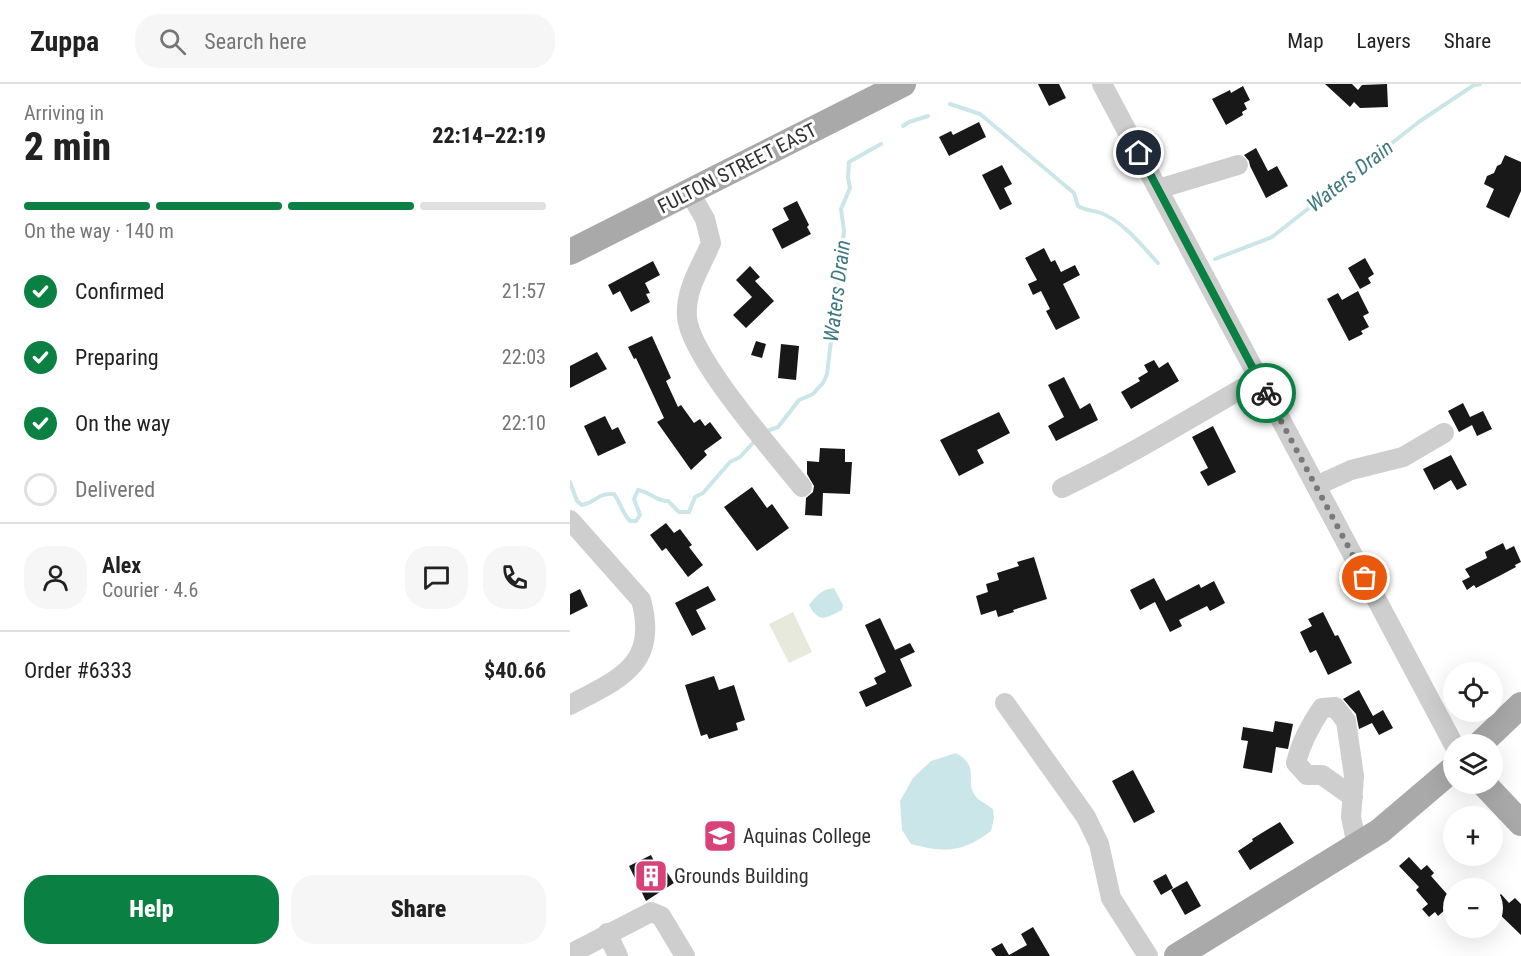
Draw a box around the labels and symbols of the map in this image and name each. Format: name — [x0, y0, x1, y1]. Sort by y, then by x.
street label: FULTON STREET EAST — [654, 118, 820, 218]
pin — [1113, 127, 1164, 178]
water label: Waters Drain — [1302, 135, 1398, 217]
water label: Waters Drain — [819, 239, 855, 343]
courier — [1236, 363, 1296, 423]
pin — [1339, 552, 1390, 603]
school or university icon: Aquinas College — [702, 818, 738, 854]
place label: Aquinas College — [743, 824, 871, 848]
building icon: Grounds Building — [633, 858, 669, 894]
place label: Grounds Building — [674, 864, 809, 888]

